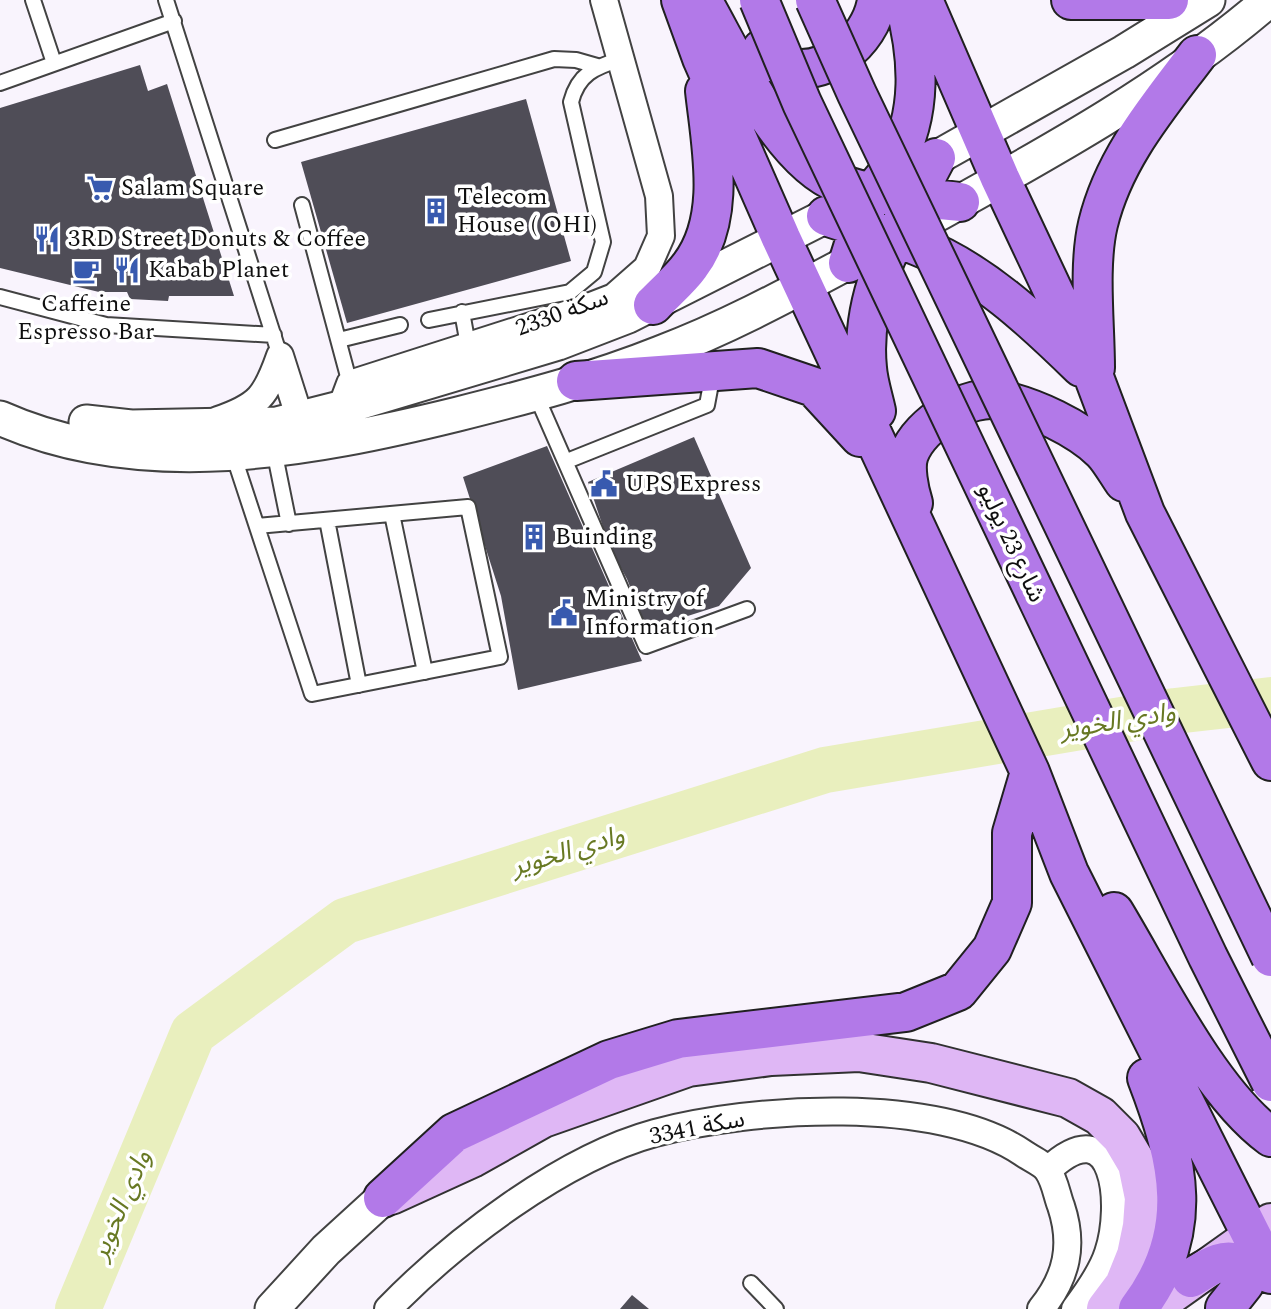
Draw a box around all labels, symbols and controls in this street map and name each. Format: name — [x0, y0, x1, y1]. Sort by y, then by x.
place label: Salam Square — [121, 170, 264, 206]
supermarket icon: Salam Square — [85, 173, 115, 203]
place label: Telecom House ( OHI) — [457, 179, 597, 243]
building icon: Telecom House ( OHI) — [421, 196, 451, 226]
place label: 3RD Street Donuts & Coffee — [68, 221, 366, 257]
restaurant icon: 3RD Street Donuts & Coffee — [32, 224, 62, 254]
place label: Kabab Planet — [148, 252, 289, 288]
restaurant icon: Kabab Planet — [112, 255, 142, 285]
cafe icon: Caffeine Espresso Bar — [71, 256, 101, 286]
street label: سكة 2330 — [510, 280, 614, 346]
place label: Caffeine Espresso Bar — [17, 286, 155, 350]
place label: UPS Express — [625, 466, 761, 502]
public building icon: UPS Express — [589, 469, 619, 499]
street label: شارع 23 يوليو — [968, 477, 1054, 609]
place label: Buinding — [555, 519, 654, 555]
building icon: Buinding — [519, 522, 549, 552]
place label: Ministry of Information — [585, 581, 714, 645]
public building icon: Ministry of Information — [549, 598, 579, 628]
water label: وادي الخوير — [1056, 692, 1179, 750]
water label: وادي الخوير — [505, 815, 630, 888]
street label: سكة 3341 — [646, 1101, 748, 1155]
water label: وادي الخوير — [79, 1143, 162, 1268]

